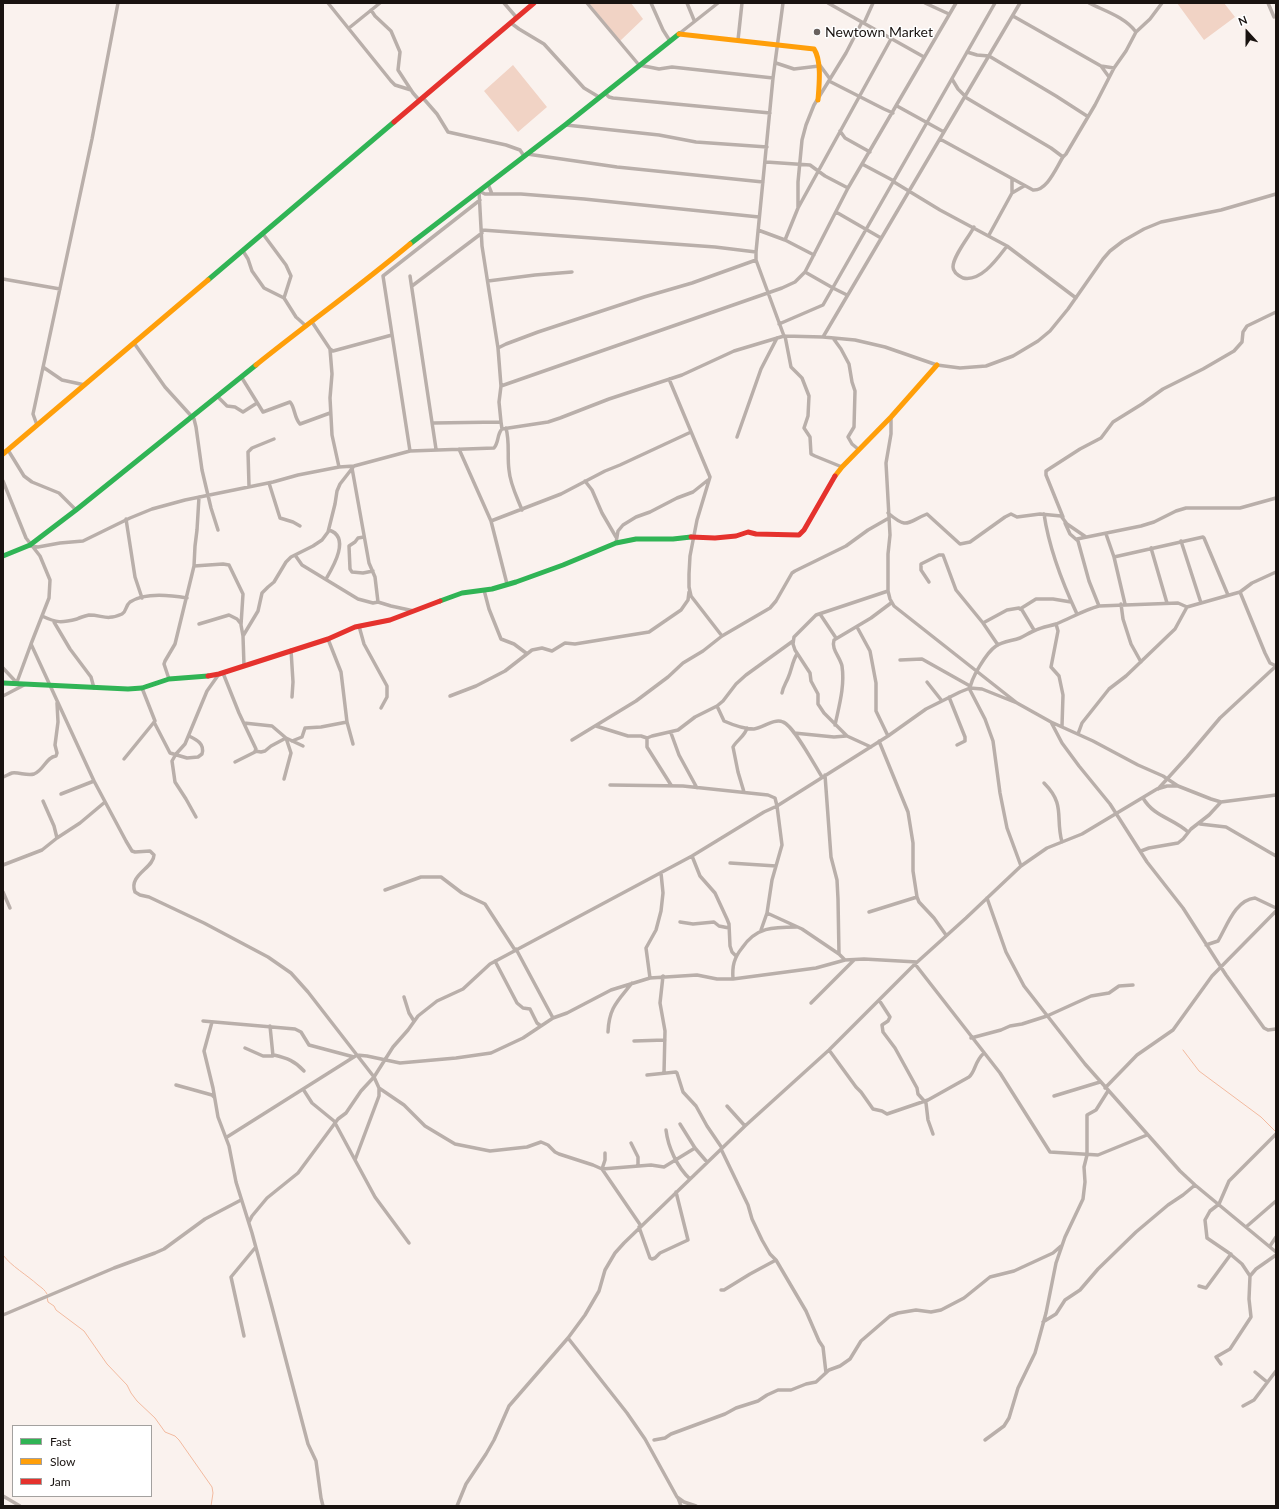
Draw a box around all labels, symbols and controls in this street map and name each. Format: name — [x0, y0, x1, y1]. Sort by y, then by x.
north arrow — [1227, 12, 1267, 52]
text: N — [1236, 13, 1249, 28]
place label: Newtown Market — [825, 24, 933, 40]
marker: Newtown Market — [812, 27, 822, 37]
legend — [12, 1425, 152, 1497]
text: Fast — [50, 1434, 71, 1449]
text: Slow — [50, 1454, 75, 1469]
text: Jam — [50, 1474, 71, 1489]

